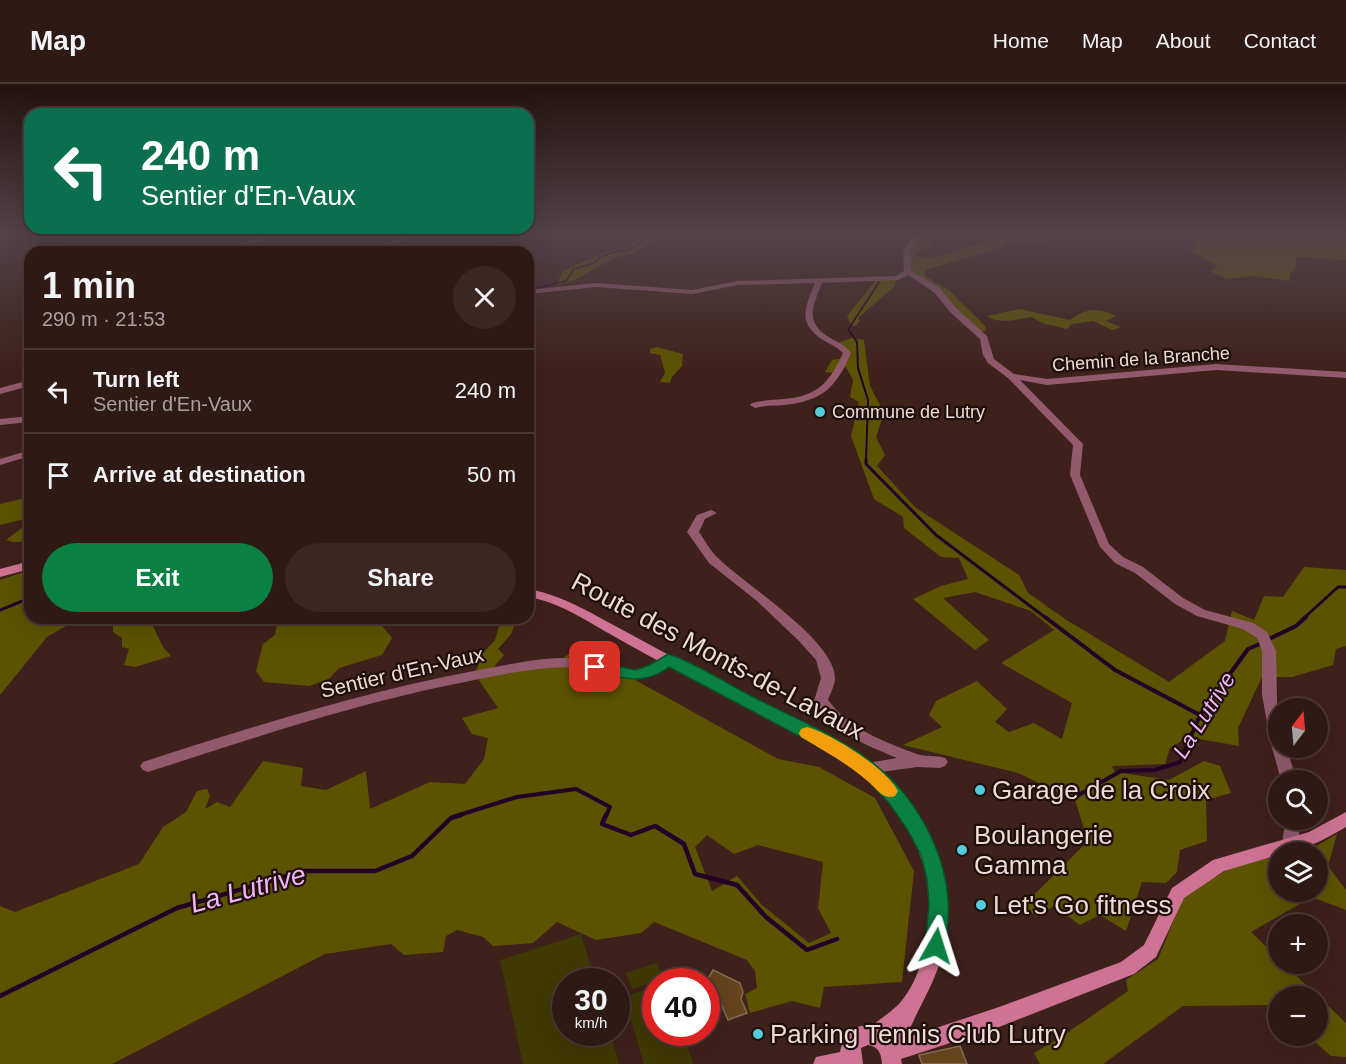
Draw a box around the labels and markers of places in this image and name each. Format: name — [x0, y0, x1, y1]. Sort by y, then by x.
place label: Commune de Lutry — [832, 402, 985, 422]
marker: Commune de Lutry — [813, 405, 827, 419]
pin — [569, 641, 620, 692]
place label: Garage de la Croix — [992, 775, 1210, 805]
marker: Garage de la Croix — [973, 783, 987, 797]
place label: Boulangerie Gamma — [974, 820, 1113, 880]
marker: Boulangerie Gamma — [955, 843, 969, 857]
place label: Let's Go fitness — [993, 890, 1171, 920]
marker: Let's Go fitness — [974, 898, 988, 912]
place label: Parking Tennis Club Lutry — [770, 1019, 1066, 1049]
marker: Parking Tennis Club Lutry — [751, 1027, 765, 1041]

